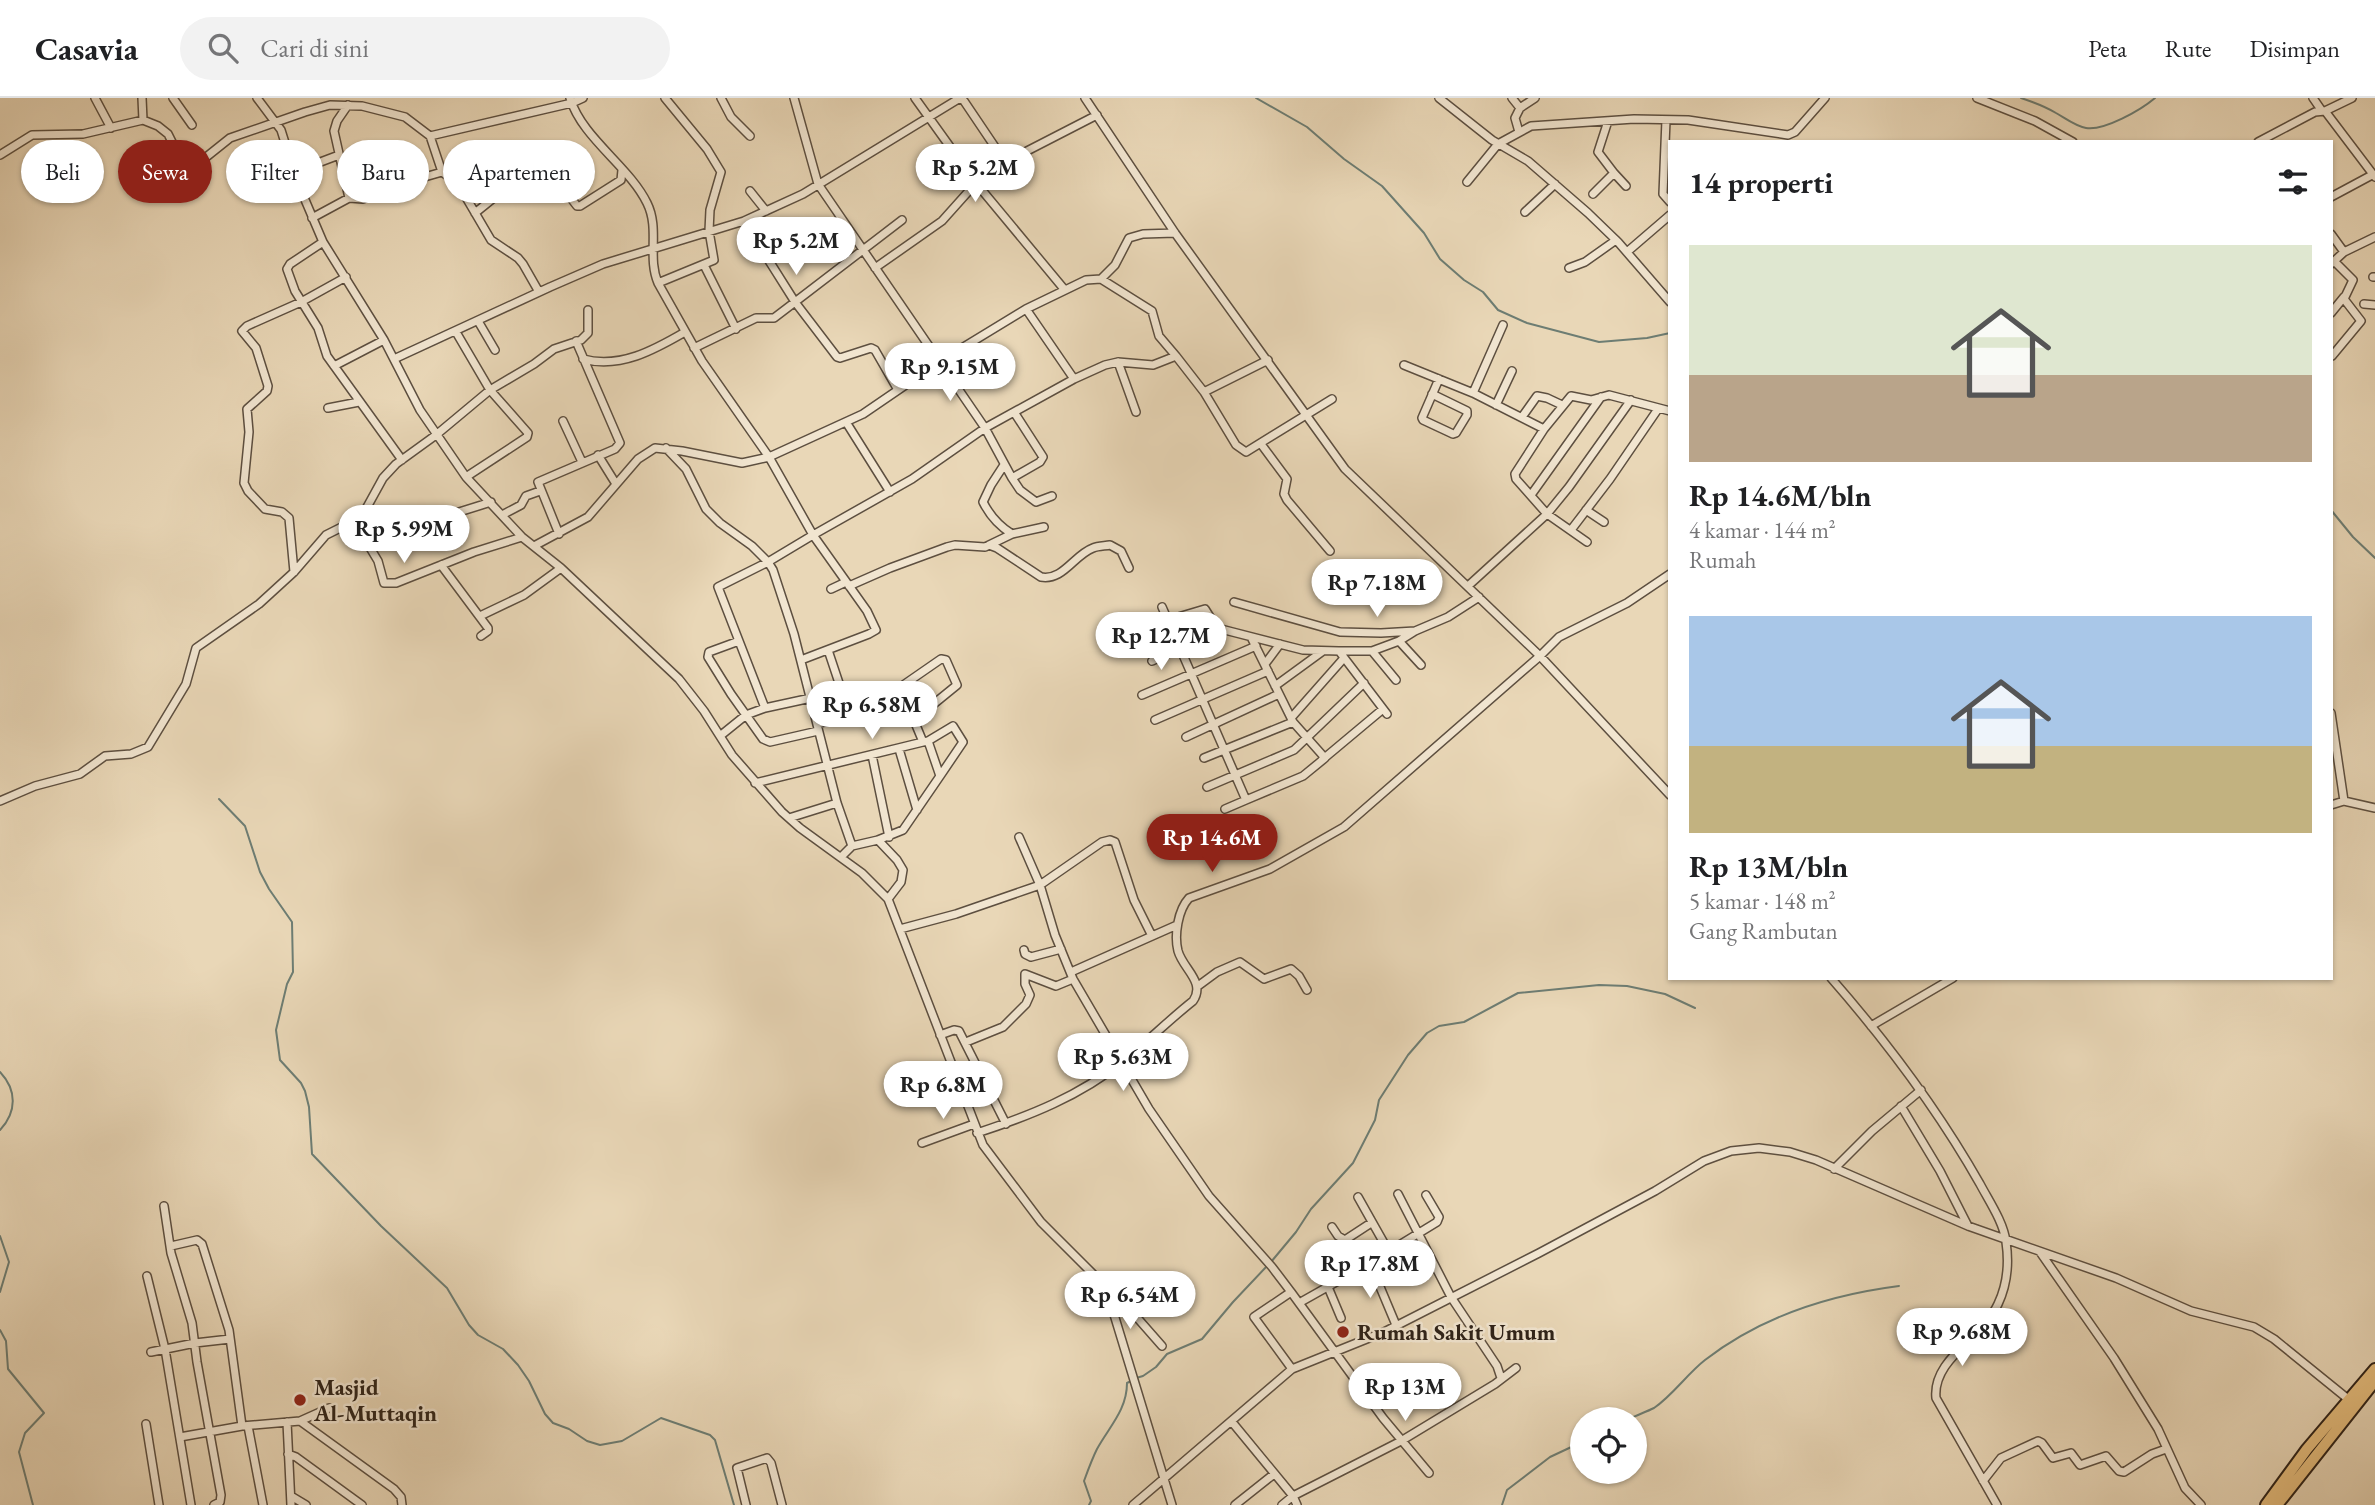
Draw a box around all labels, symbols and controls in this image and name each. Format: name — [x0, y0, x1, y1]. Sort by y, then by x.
search box — [180, 17, 670, 80]
text: Casavia — [35, 27, 138, 70]
icon: search — [204, 29, 242, 67]
text: Cari di sini — [260, 31, 369, 65]
text: Peta — [2088, 33, 2127, 64]
text: Rute — [2165, 33, 2211, 64]
text: Disimpan — [2249, 33, 2340, 64]
chip: Beli — [21, 140, 104, 203]
chip: Sewa — [118, 140, 212, 203]
chip: Filter — [226, 140, 323, 203]
chip: Baru — [337, 140, 429, 203]
chip: Apartemen — [443, 140, 595, 203]
pin: Rp 5.2M — [910, 144, 1040, 204]
text: Rp 5.2M — [932, 152, 1018, 182]
text: 14 properti — [1689, 163, 1833, 202]
icon: filters — [2274, 163, 2312, 201]
pin: Rp 5.2M — [731, 218, 861, 277]
text: Rp 5.2M — [753, 225, 839, 255]
icon: home — [1938, 290, 2064, 416]
pin: Rp 9.15M — [878, 344, 1022, 403]
text: Rp 9.15M — [901, 351, 999, 381]
text: Rp 14.6M/bln — [1689, 476, 1872, 515]
pin: Rp 5.99M — [332, 505, 476, 565]
text: Rp 5.99M — [355, 513, 453, 543]
text: 4 kamar · 144 m² — [1689, 515, 1836, 545]
text: Rumah — [1689, 545, 1756, 575]
pin: Rp 7.18M — [1305, 560, 1449, 619]
text: Rp 7.18M — [1328, 567, 1426, 597]
pin: Rp 12.7M — [1089, 612, 1233, 672]
text: Rp 12.7M — [1112, 620, 1210, 650]
icon: home — [1938, 661, 2064, 787]
pin: Rp 6.58M — [800, 682, 944, 741]
text: Rp 6.58M — [823, 689, 921, 719]
pin: Rp 14.6M — [1140, 814, 1284, 874]
text: Rp 14.6M — [1163, 822, 1261, 852]
text: Rp 13M/bln — [1689, 847, 1848, 886]
text: 5 kamar · 148 m² — [1689, 886, 1836, 916]
text: Gang Rambutan — [1689, 916, 1838, 946]
pin: Rp 5.63M — [1051, 1034, 1195, 1093]
text: Rp 5.63M — [1074, 1041, 1172, 1071]
pin: Rp 6.8M — [878, 1062, 1008, 1121]
text: Rp 6.8M — [900, 1069, 986, 1099]
pin: Rp 17.8M — [1298, 1240, 1442, 1300]
text: Rp 17.8M — [1321, 1248, 1419, 1278]
pin: Rp 6.54M — [1058, 1272, 1202, 1331]
text: Rp 6.54M — [1081, 1279, 1179, 1309]
pin: Rp 9.68M — [1890, 1308, 2034, 1368]
text: Rp 9.68M — [1913, 1316, 2011, 1346]
place label: Rumah Sakit Umum — [1357, 1317, 1556, 1347]
marker: Rumah Sakit Umum — [1335, 1324, 1351, 1340]
pin: Rp 13M — [1348, 1364, 1462, 1423]
text: Rp 13M — [1364, 1371, 1446, 1401]
place label: Masjid Al-Muttaqin — [313, 1372, 437, 1428]
marker: Masjid Al-Muttaqin — [292, 1392, 308, 1408]
map controls — [1570, 1407, 1647, 1484]
button: locate — [1570, 1407, 1647, 1484]

